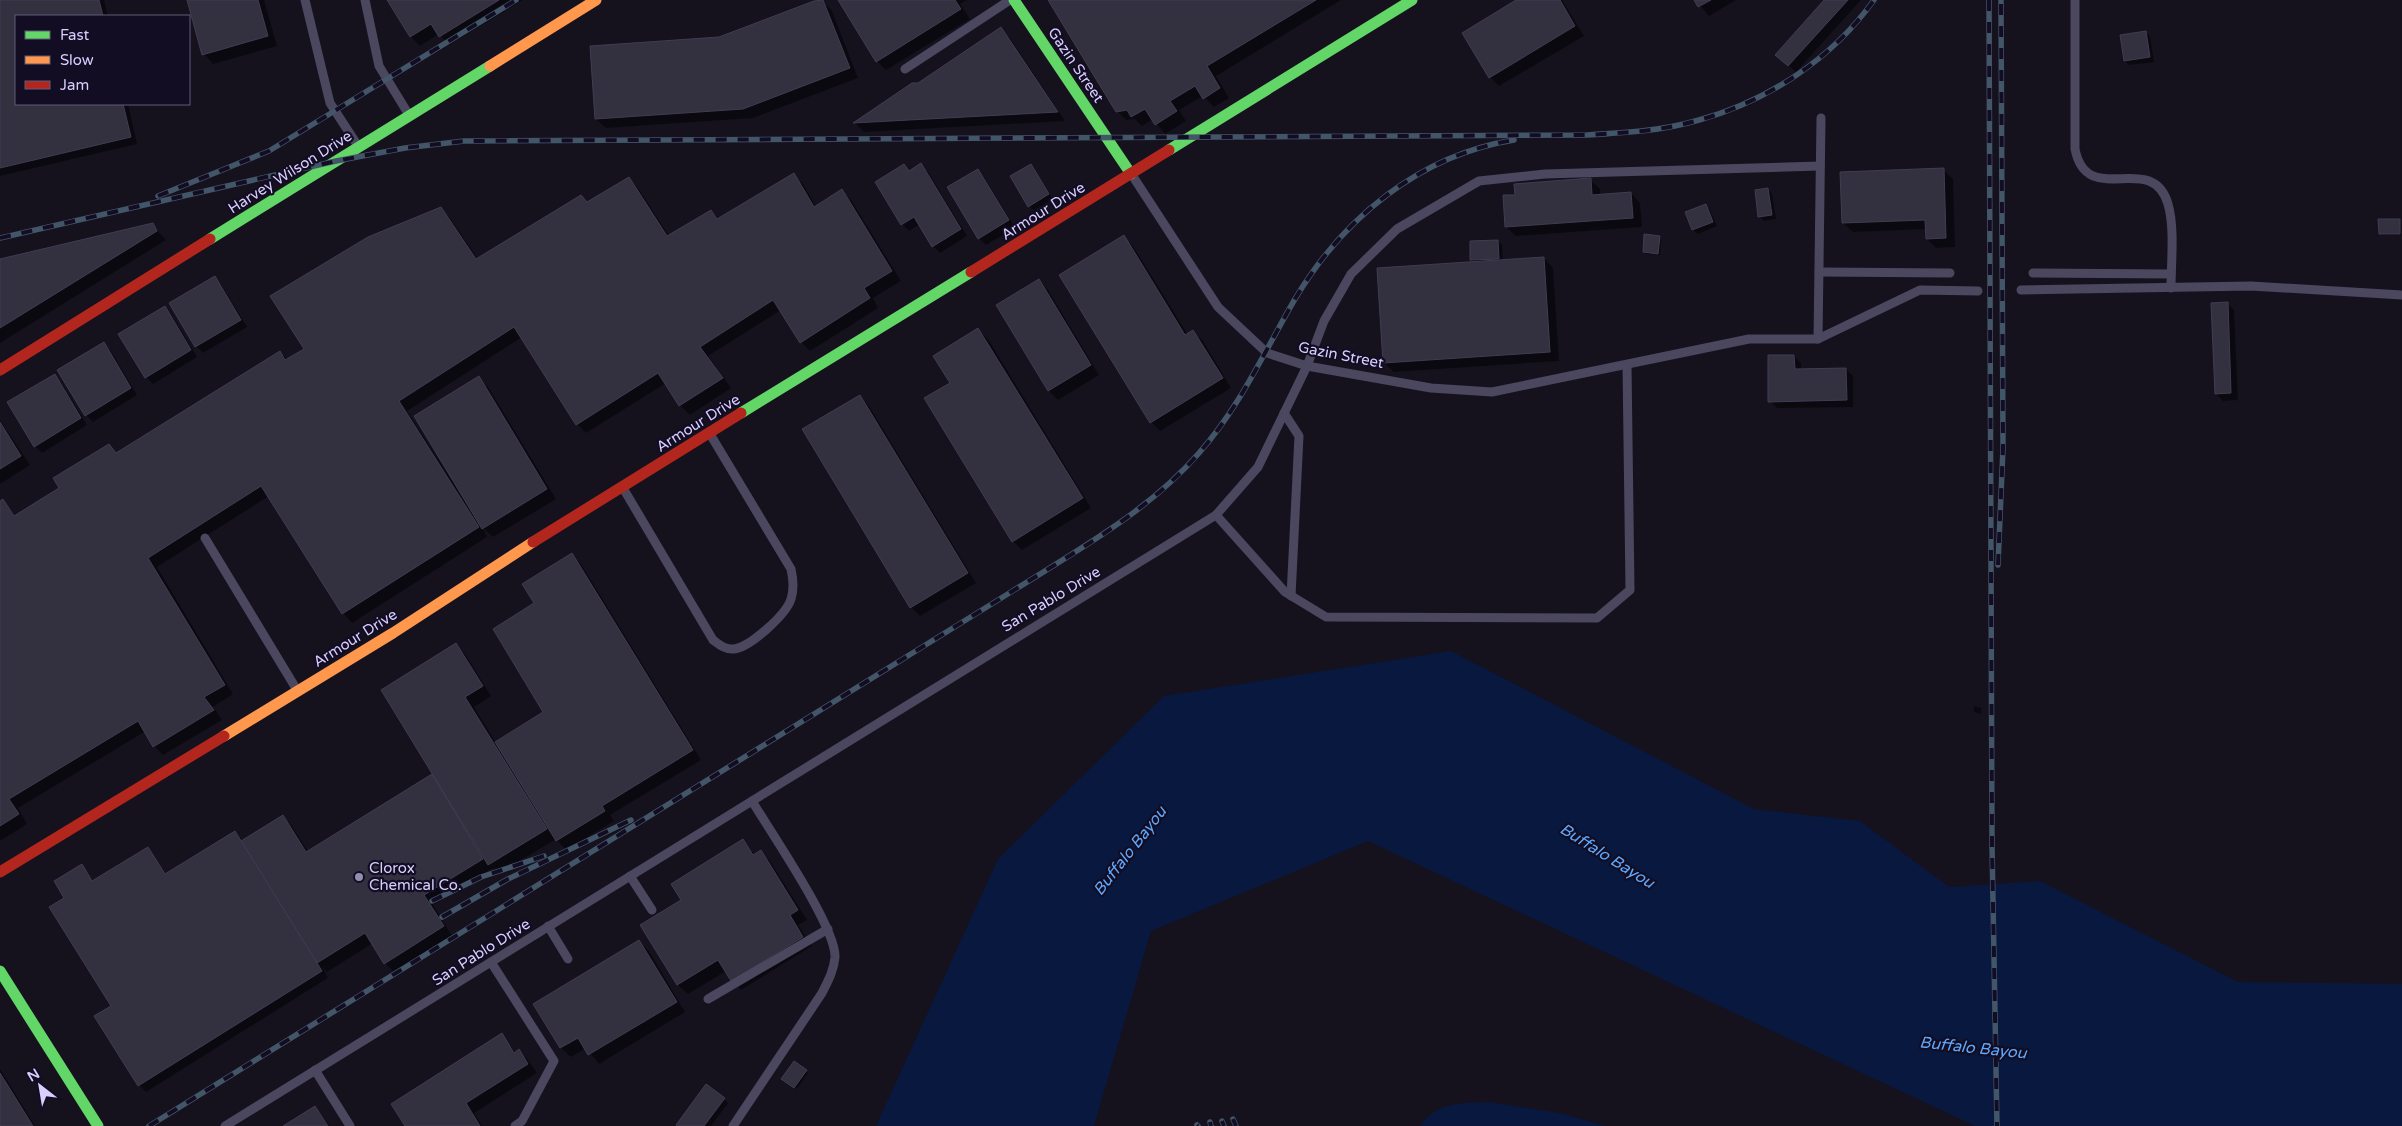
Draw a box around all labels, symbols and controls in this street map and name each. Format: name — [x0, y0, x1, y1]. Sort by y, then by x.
legend — [15, 15, 190, 105]
street label: Gazin Street — [1044, 24, 1108, 106]
text: Fast — [60, 26, 90, 44]
text: Slow — [60, 51, 94, 69]
text: Jam — [60, 76, 89, 94]
street label: Harvey Wilson Drive — [225, 127, 355, 217]
street label: Armour Drive — [998, 178, 1088, 244]
street label: Gazin Street — [1297, 338, 1386, 372]
street label: Armour Drive — [653, 390, 743, 456]
street label: San Pablo Drive — [998, 562, 1104, 636]
street label: Armour Drive — [310, 605, 400, 671]
water label: Buffalo Bayou — [1089, 801, 1172, 900]
water label: Buffalo Bayou — [1556, 819, 1659, 894]
place label: Clorox Chemical Co. — [369, 859, 462, 894]
marker: Clorox Chemical Co. — [353, 871, 365, 883]
street label: San Pablo Drive — [429, 915, 533, 989]
water label: Buffalo Bayou — [1918, 1032, 2029, 1064]
north arrow — [15, 1061, 65, 1111]
text: N — [24, 1065, 43, 1085]

